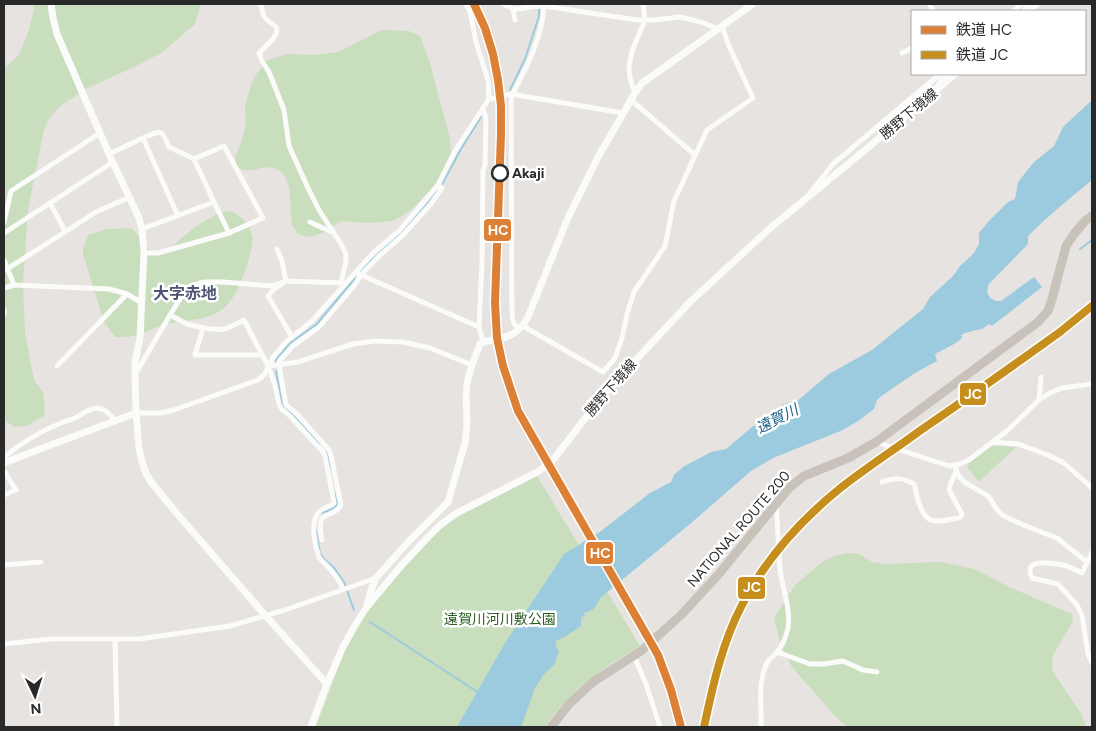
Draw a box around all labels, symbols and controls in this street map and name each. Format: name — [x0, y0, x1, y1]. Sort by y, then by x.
legend — [911, 10, 1086, 75]
text: 鉄道 HC — [956, 21, 1012, 39]
text: 鉄道 JC — [956, 46, 1008, 64]
street label: 勝野下境線 — [877, 85, 941, 143]
marker: Akaji — [491, 164, 509, 182]
place label: Akaji — [512, 165, 544, 182]
line badge: HC — [483, 218, 512, 242]
text: HC — [488, 222, 508, 239]
district label: 大字赤地 — [153, 284, 217, 303]
street label: 勝野下境線 — [582, 356, 640, 420]
line badge: JC — [959, 382, 987, 406]
text: JC — [964, 386, 982, 403]
water label: 遠賀川 — [753, 400, 803, 437]
street label: NATIONAL ROUTE 200 — [684, 467, 794, 591]
line badge: HC — [585, 541, 614, 565]
text: HC — [590, 545, 610, 562]
line badge: JC — [737, 576, 766, 600]
text: JC — [743, 579, 761, 596]
park label: 遠賀川河川敷公園 — [444, 611, 556, 628]
north arrow — [10, 671, 60, 721]
text: N — [30, 700, 42, 717]

